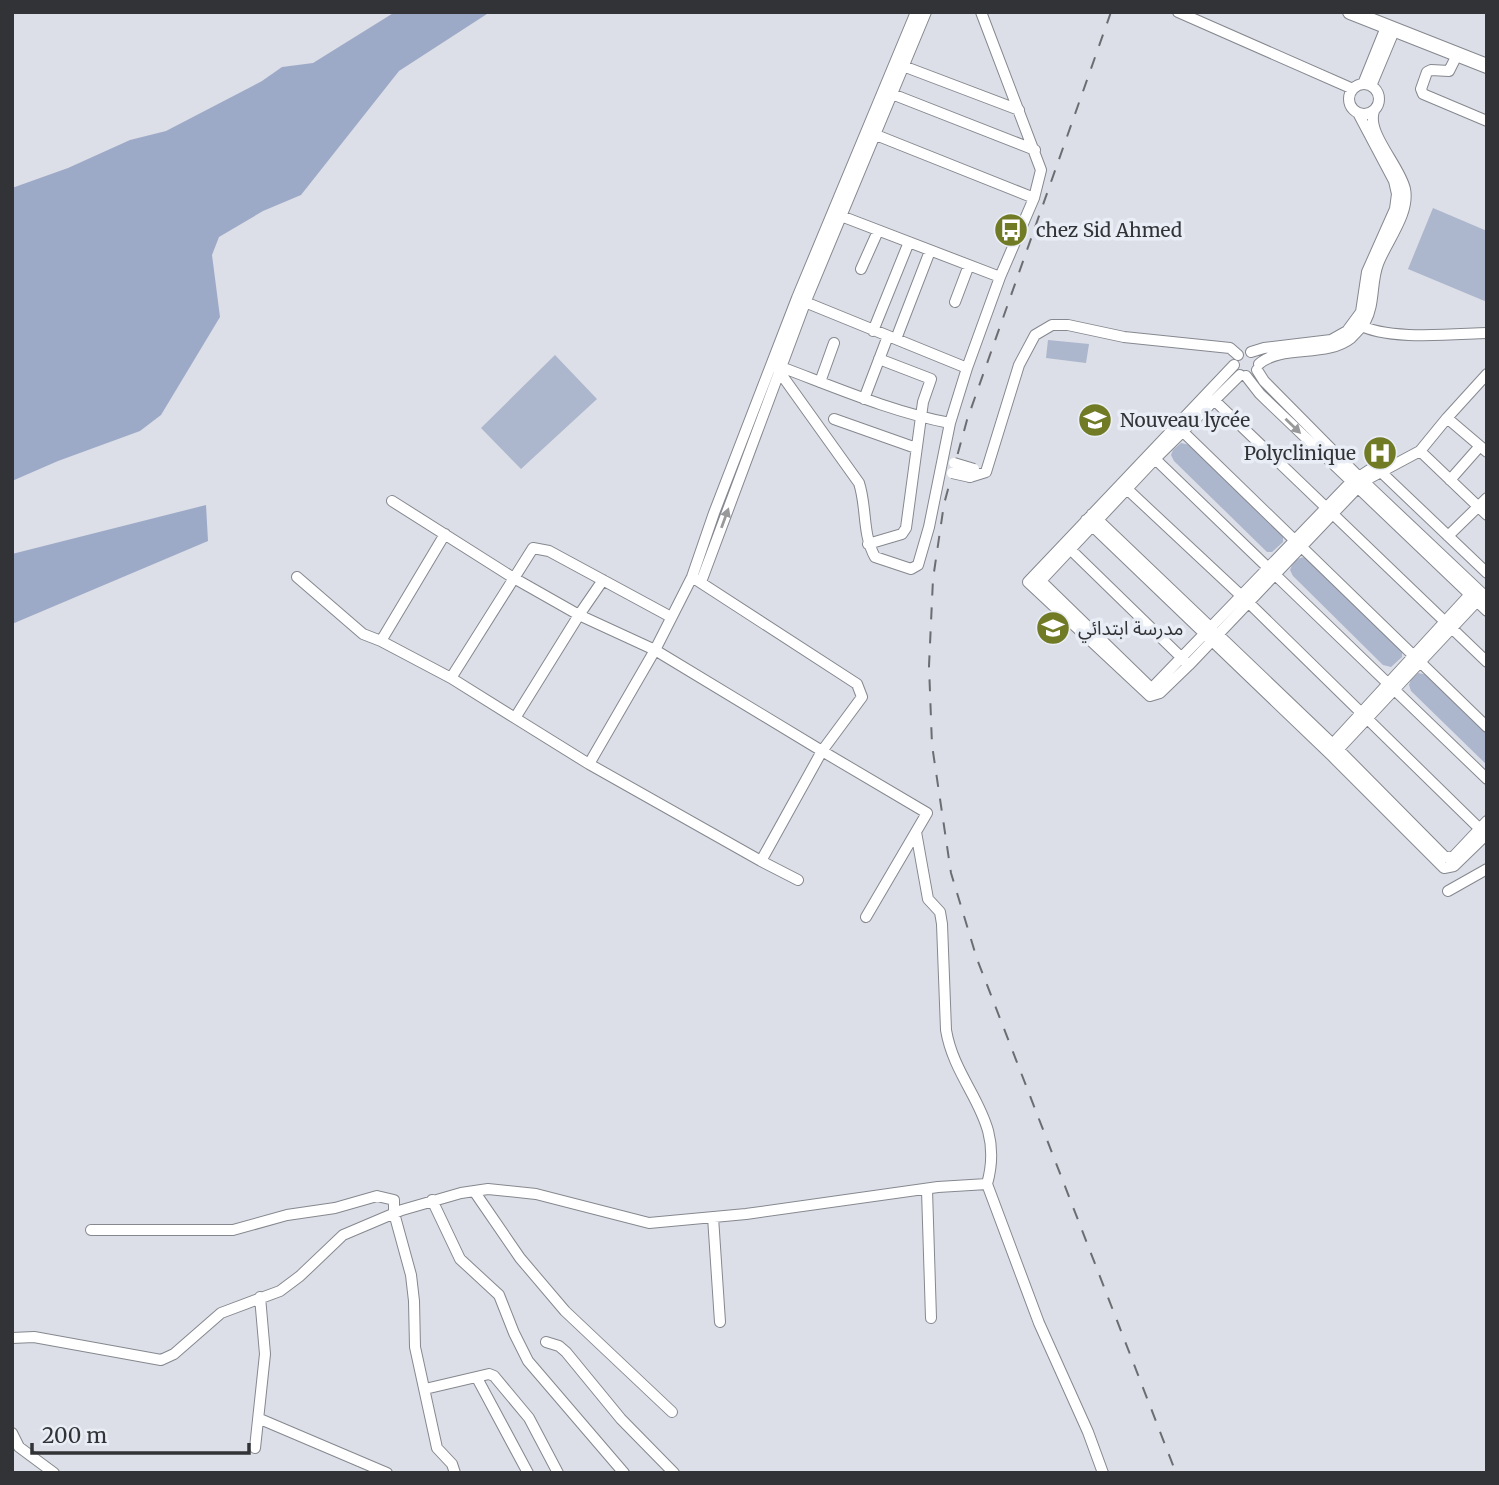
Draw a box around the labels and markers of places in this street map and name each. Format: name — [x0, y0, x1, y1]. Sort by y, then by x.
bus stop icon: chez Sid Ahmed — [992, 211, 1030, 249]
place label: chez Sid Ahmed — [1036, 218, 1182, 242]
school or university icon: Nouveau lycée — [1076, 401, 1114, 439]
place label: Nouveau lycée — [1120, 408, 1250, 432]
hospital icon: Polyclinique — [1361, 434, 1399, 472]
place label: Polyclinique — [1244, 441, 1356, 465]
school or university icon: مدرسة ابتدائي — [1034, 609, 1072, 647]
place label: مدرسة ابتدائي — [1078, 616, 1184, 643]

